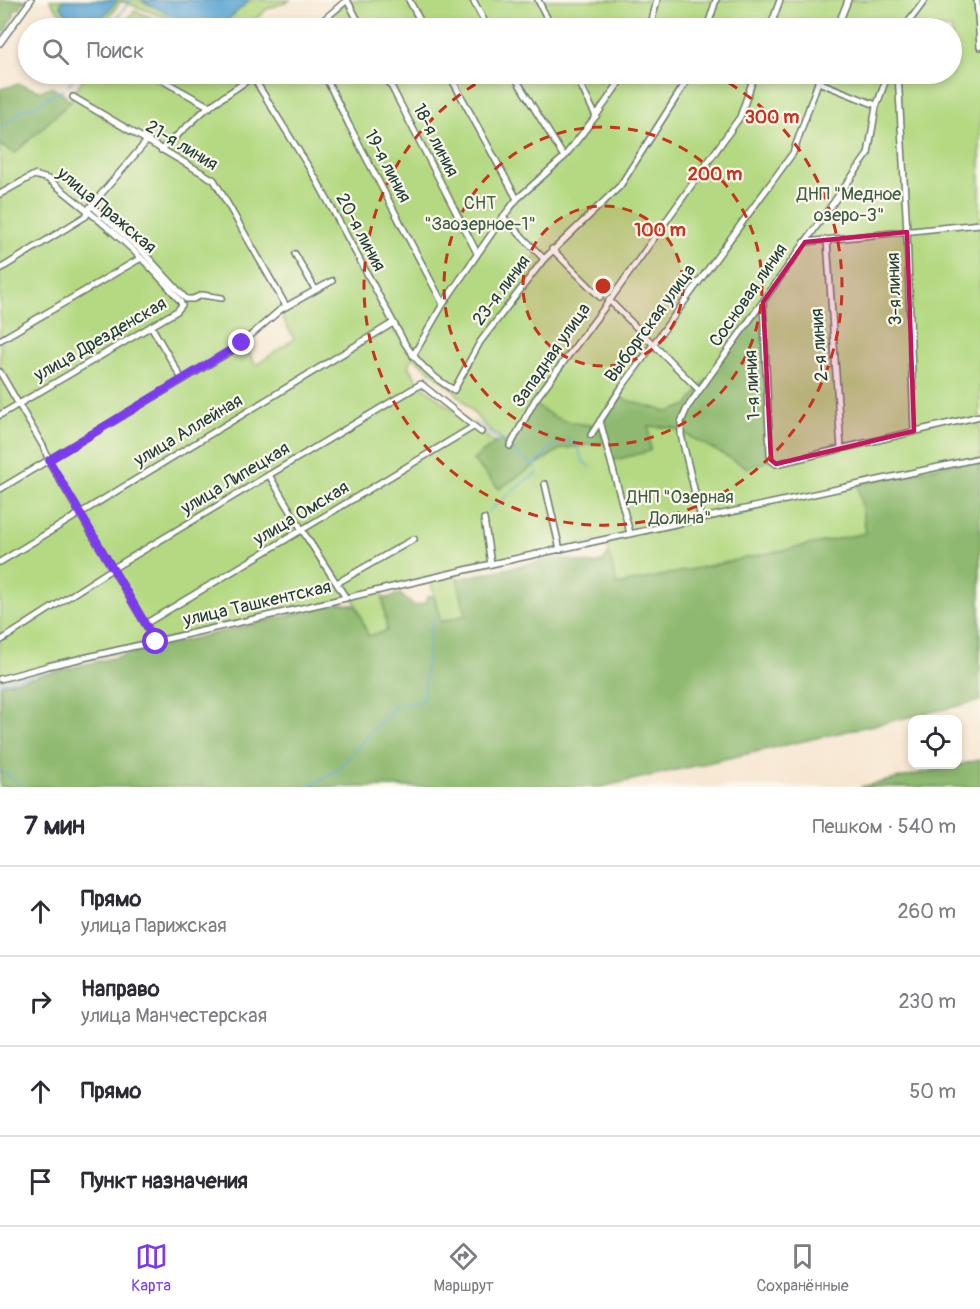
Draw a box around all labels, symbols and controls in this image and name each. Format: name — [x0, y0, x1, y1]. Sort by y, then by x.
search box — [18, 18, 962, 84]
icon: search — [39, 35, 72, 68]
text: Поиск — [87, 37, 144, 65]
street label: 18-я линия — [407, 100, 464, 181]
text: 300 m — [745, 106, 799, 129]
street label: 21-я линия — [141, 115, 222, 176]
street label: 19-я линия — [359, 126, 416, 207]
street label: улица Пражская — [51, 161, 161, 259]
text: 200 m — [688, 163, 742, 186]
park label: ДНП "Медное озеро-3" — [796, 183, 901, 227]
street label: 20-я линия — [330, 189, 391, 275]
park label: СНТ "Заозерное-1" — [424, 192, 536, 236]
text: 100 m — [634, 219, 686, 242]
street label: Сосновая линия — [704, 239, 793, 351]
street label: 23-я линия — [467, 250, 535, 330]
street label: 3-я линия — [882, 252, 907, 326]
street label: Выборгская улица — [600, 260, 701, 387]
centre of rings — [593, 276, 613, 296]
street label: улица Дрезденская — [29, 292, 171, 387]
street label: Западная улица — [507, 299, 596, 412]
street label: 2-я линия — [805, 308, 834, 382]
route end — [228, 329, 254, 355]
street label: 1-я линия — [739, 349, 766, 421]
street label: улица Аллейная — [129, 389, 247, 472]
street label: улица Липецкая — [176, 437, 294, 520]
street label: улица Омская — [248, 476, 353, 551]
park label: ДНП "Озерная Долина" — [625, 486, 734, 530]
street label: улица Ташкентская — [180, 575, 333, 632]
route start — [142, 628, 168, 654]
map controls — [908, 715, 962, 769]
button: locate — [908, 715, 962, 769]
text: 7 мин — [24, 810, 85, 842]
text: Пешком · 540 m — [812, 814, 956, 839]
text: Прямо — [81, 885, 141, 913]
icon: ahead — [24, 895, 57, 928]
text: 260 m — [897, 899, 956, 924]
text: улица Парижская — [81, 913, 227, 938]
text: Направо — [81, 975, 160, 1003]
icon: right — [24, 985, 57, 1018]
text: 230 m — [899, 989, 956, 1014]
text: улица Манчестерская — [81, 1003, 267, 1028]
icon: ahead — [24, 1075, 57, 1108]
text: Прямо — [81, 1077, 141, 1105]
text: 50 m — [909, 1079, 956, 1104]
icon: arrive — [24, 1165, 57, 1198]
text: Пункт назначения — [81, 1167, 248, 1195]
tab: Карта — [131, 1240, 171, 1296]
tab: Маршрут — [434, 1240, 494, 1296]
tab: Сохранённые — [756, 1240, 849, 1296]

